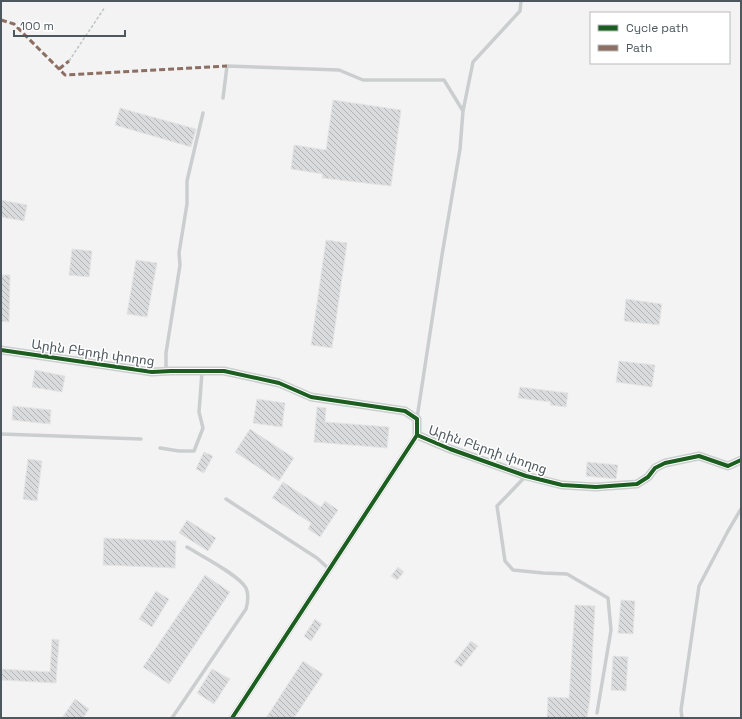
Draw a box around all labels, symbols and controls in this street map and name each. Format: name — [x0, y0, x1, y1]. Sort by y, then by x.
scale bar — [14, 12, 125, 38]
legend — [590, 12, 730, 64]
text: 100 m — [20, 18, 54, 34]
text: Cycle path — [626, 20, 688, 36]
text: Path — [626, 40, 652, 56]
street label: Արին Բերդի փողոց — [30, 335, 156, 370]
street label: Արին Բերդի փողոց — [426, 421, 549, 478]

